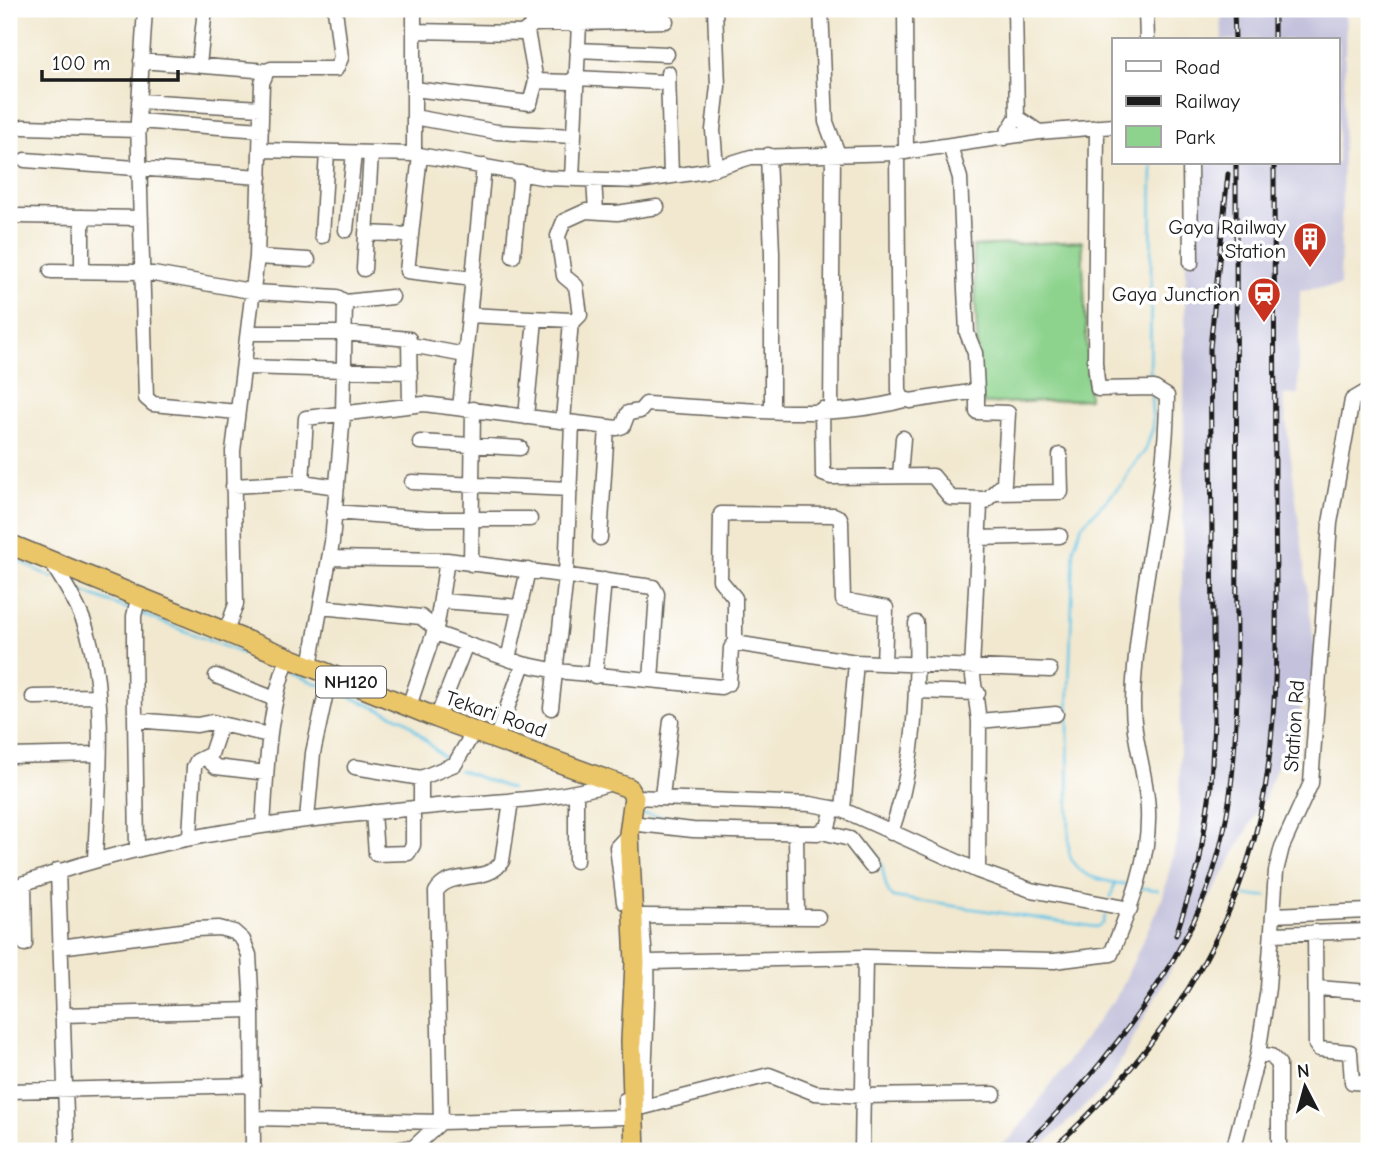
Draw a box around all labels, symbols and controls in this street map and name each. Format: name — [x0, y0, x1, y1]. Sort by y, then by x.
scale bar — [42, 38, 178, 82]
legend — [1112, 38, 1340, 164]
text: 100 m — [52, 51, 110, 75]
text: Road — [1175, 55, 1220, 79]
text: Railway — [1175, 89, 1240, 113]
text: Park — [1175, 125, 1215, 149]
place label: Gaya Railway Station — [1168, 215, 1287, 263]
building icon: Gaya Railway Station — [1291, 220, 1329, 269]
station icon: Gaya Junction — [1245, 275, 1283, 324]
place label: Gaya Junction — [1112, 282, 1240, 306]
road number: NH120 — [316, 666, 386, 698]
street label: Station Rd — [1279, 679, 1309, 773]
street label: Tekari Road — [442, 685, 550, 743]
north arrow — [1270, 1052, 1340, 1122]
text: N — [1296, 1060, 1311, 1083]

